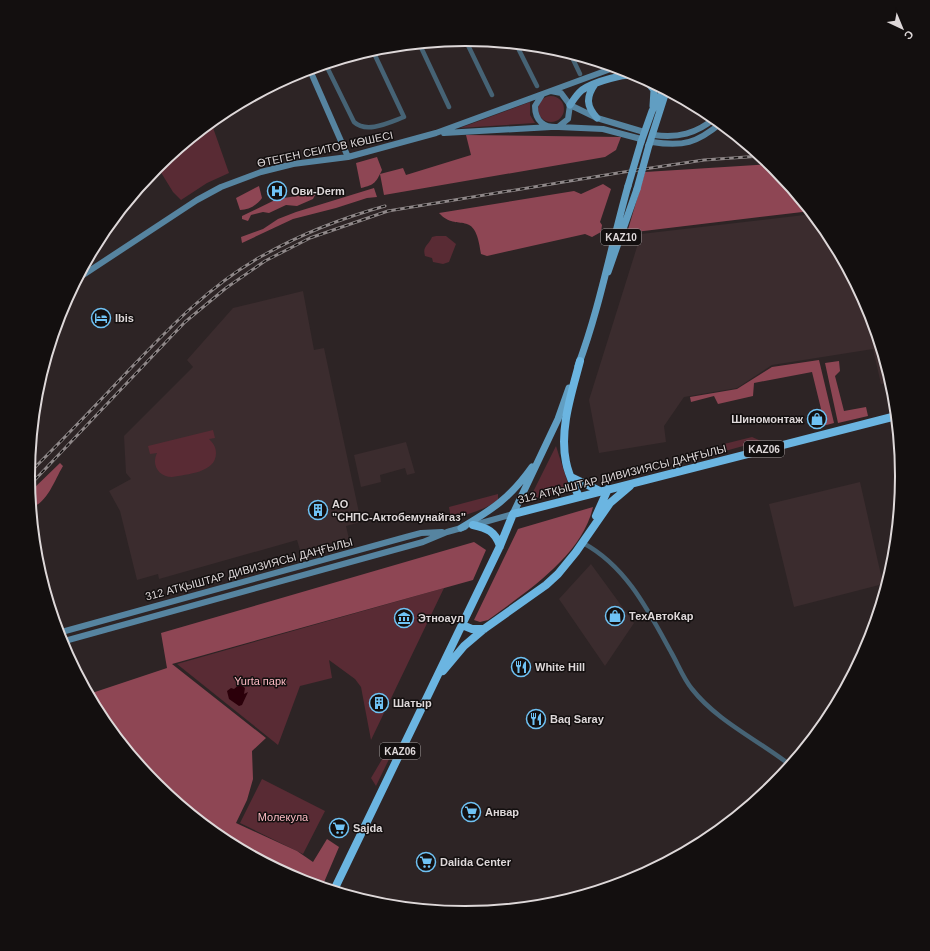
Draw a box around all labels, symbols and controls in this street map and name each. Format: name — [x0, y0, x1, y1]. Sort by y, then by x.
north arrow — [882, 8, 922, 48]
text: С — [902, 28, 916, 42]
street label: ӨТЕГЕН СЕИТОВ КӨШЕСІ — [256, 129, 394, 169]
hospital icon: Ови-Derm — [266, 180, 288, 202]
place label: Ови-Derm — [291, 185, 345, 197]
road number: KAZ10 — [601, 229, 641, 245]
hotel icon: Ibis — [90, 307, 112, 329]
place label: Ibis — [115, 312, 134, 324]
shop icon: Шиномонтаж — [806, 408, 828, 430]
place label: Шиномонтаж — [731, 413, 803, 425]
road number: KАZ06 — [744, 441, 784, 457]
street label: 312 АТҚЫШТАР ДИВИЗИЯСЫ ДАҢҒЫЛЫ — [517, 442, 727, 506]
place label: АО "СНПС-Актобемунайгаз" — [332, 498, 466, 523]
building icon: АО "СНПС-Актобемунайгаз" — [307, 499, 329, 521]
street label: 312 АТҚЫШТАР ДИВИЗИЯСЫ ДАҢҒЫЛЫ — [144, 535, 354, 603]
shop icon: ТехАвтоКар — [604, 605, 626, 627]
museum icon: Этноаул — [393, 607, 415, 629]
place label: ТехАвтоКар — [629, 610, 694, 622]
place label: Этноаул — [418, 612, 464, 624]
restaurant icon: White Hill — [510, 656, 532, 678]
place label: White Hill — [535, 661, 585, 673]
park label: Yurta парк — [234, 675, 286, 687]
building icon: Шатыр — [368, 692, 390, 714]
place label: Шатыр — [393, 697, 432, 709]
restaurant icon: Baq Saray — [525, 708, 547, 730]
place label: Baq Saray — [550, 713, 605, 725]
road number: KАZ06 — [380, 743, 420, 759]
supermarket icon: Анвар — [460, 801, 482, 823]
place label: Анвар — [485, 806, 519, 818]
park label: Молекула — [258, 811, 309, 823]
supermarket icon: Sajda — [328, 817, 350, 839]
place label: Sajda — [353, 822, 383, 834]
supermarket icon: Dalida Center — [415, 851, 437, 873]
place label: Dalida Center — [440, 856, 512, 868]

